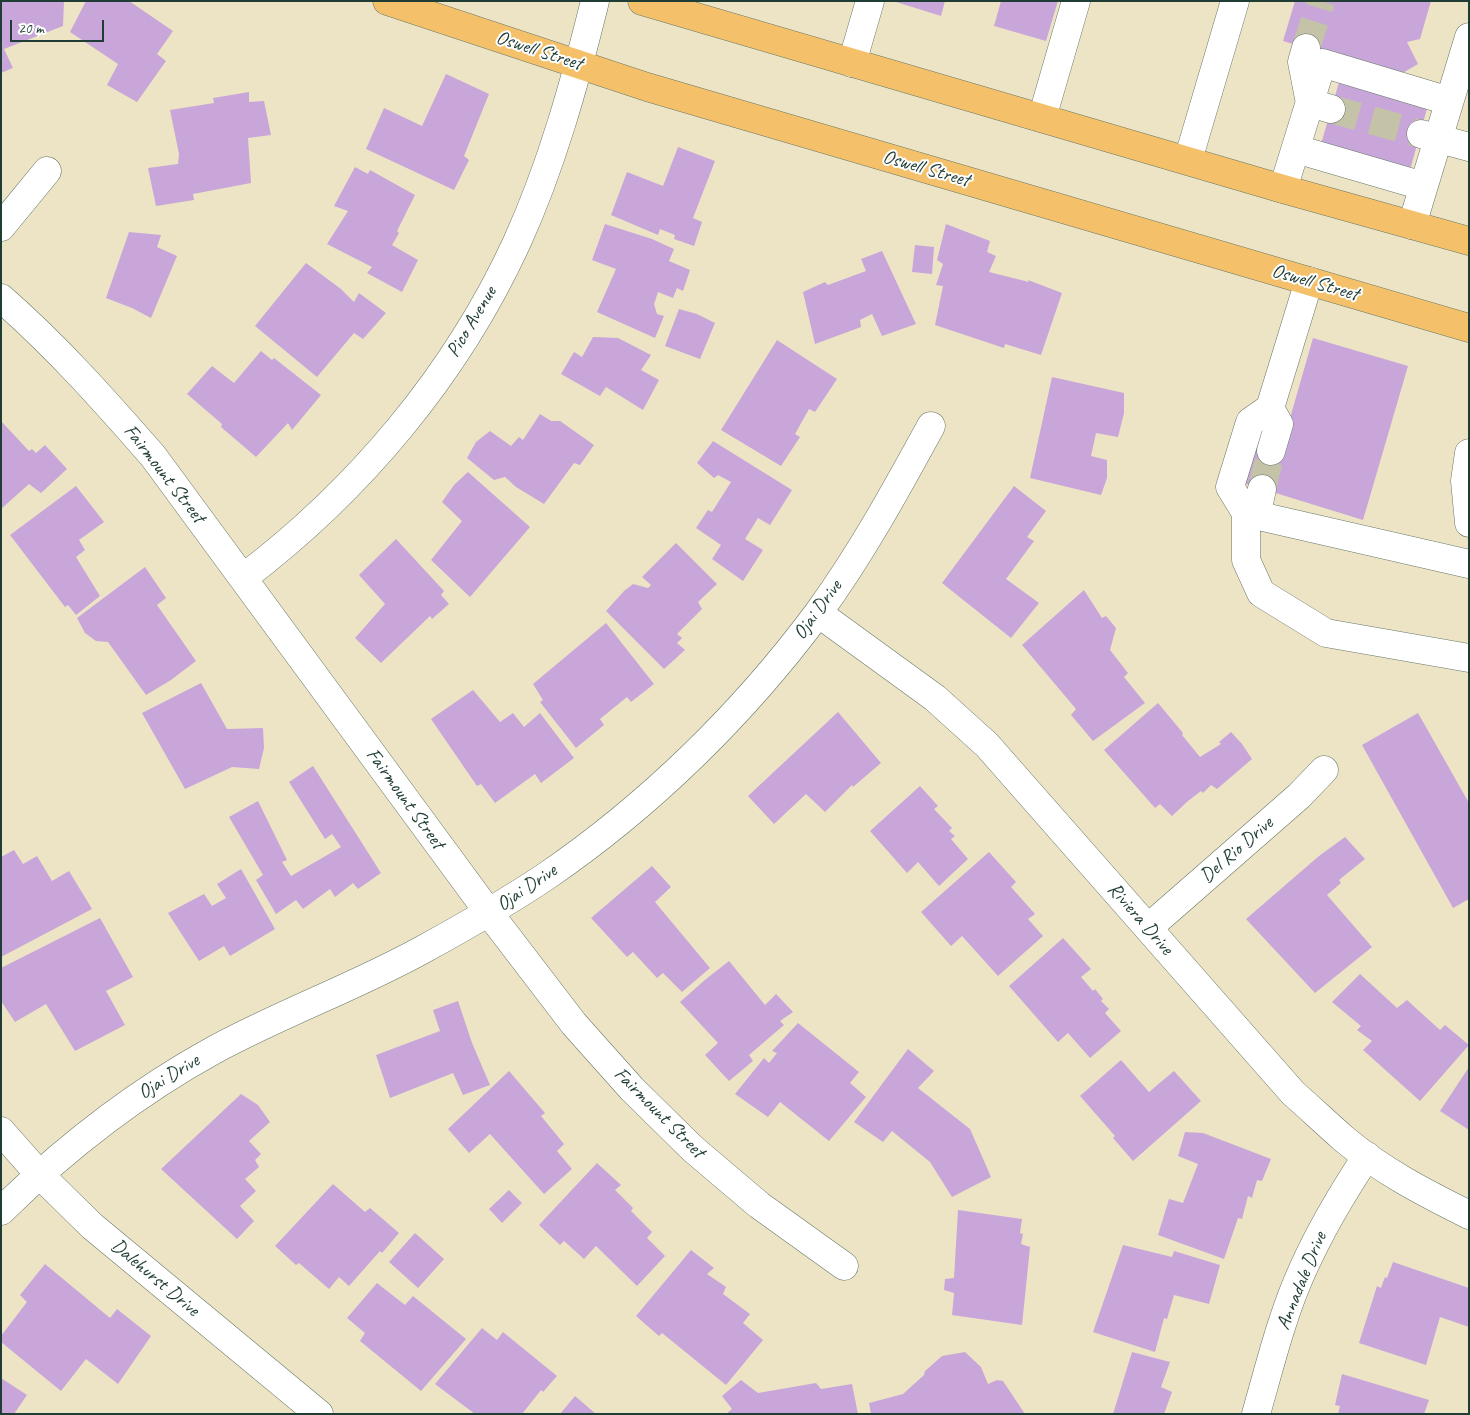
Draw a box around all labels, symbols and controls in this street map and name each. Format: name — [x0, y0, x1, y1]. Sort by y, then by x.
scale bar — [12, 10, 106, 42]
text: 20 m — [18, 19, 44, 38]
street label: Oswell Street — [493, 26, 585, 76]
street label: Oswell Street — [880, 145, 972, 193]
street label: Oswell Street — [1269, 259, 1361, 307]
street label: Pico Avenue — [442, 282, 502, 362]
street label: Fairmount Street — [118, 420, 210, 528]
street label: Ojai Drive — [788, 576, 848, 644]
street label: Fairmount Street — [360, 744, 450, 854]
street label: Del Rio Drive — [1196, 812, 1278, 888]
street label: Ojai Drive — [492, 859, 562, 917]
street label: Riviera Drive — [1102, 878, 1178, 960]
street label: Ojai Drive — [134, 1049, 204, 1105]
street label: Fairmount Street — [608, 1062, 710, 1164]
street label: Annadale Drive — [1272, 1229, 1332, 1333]
street label: Dalehurst Drive — [106, 1234, 204, 1322]

